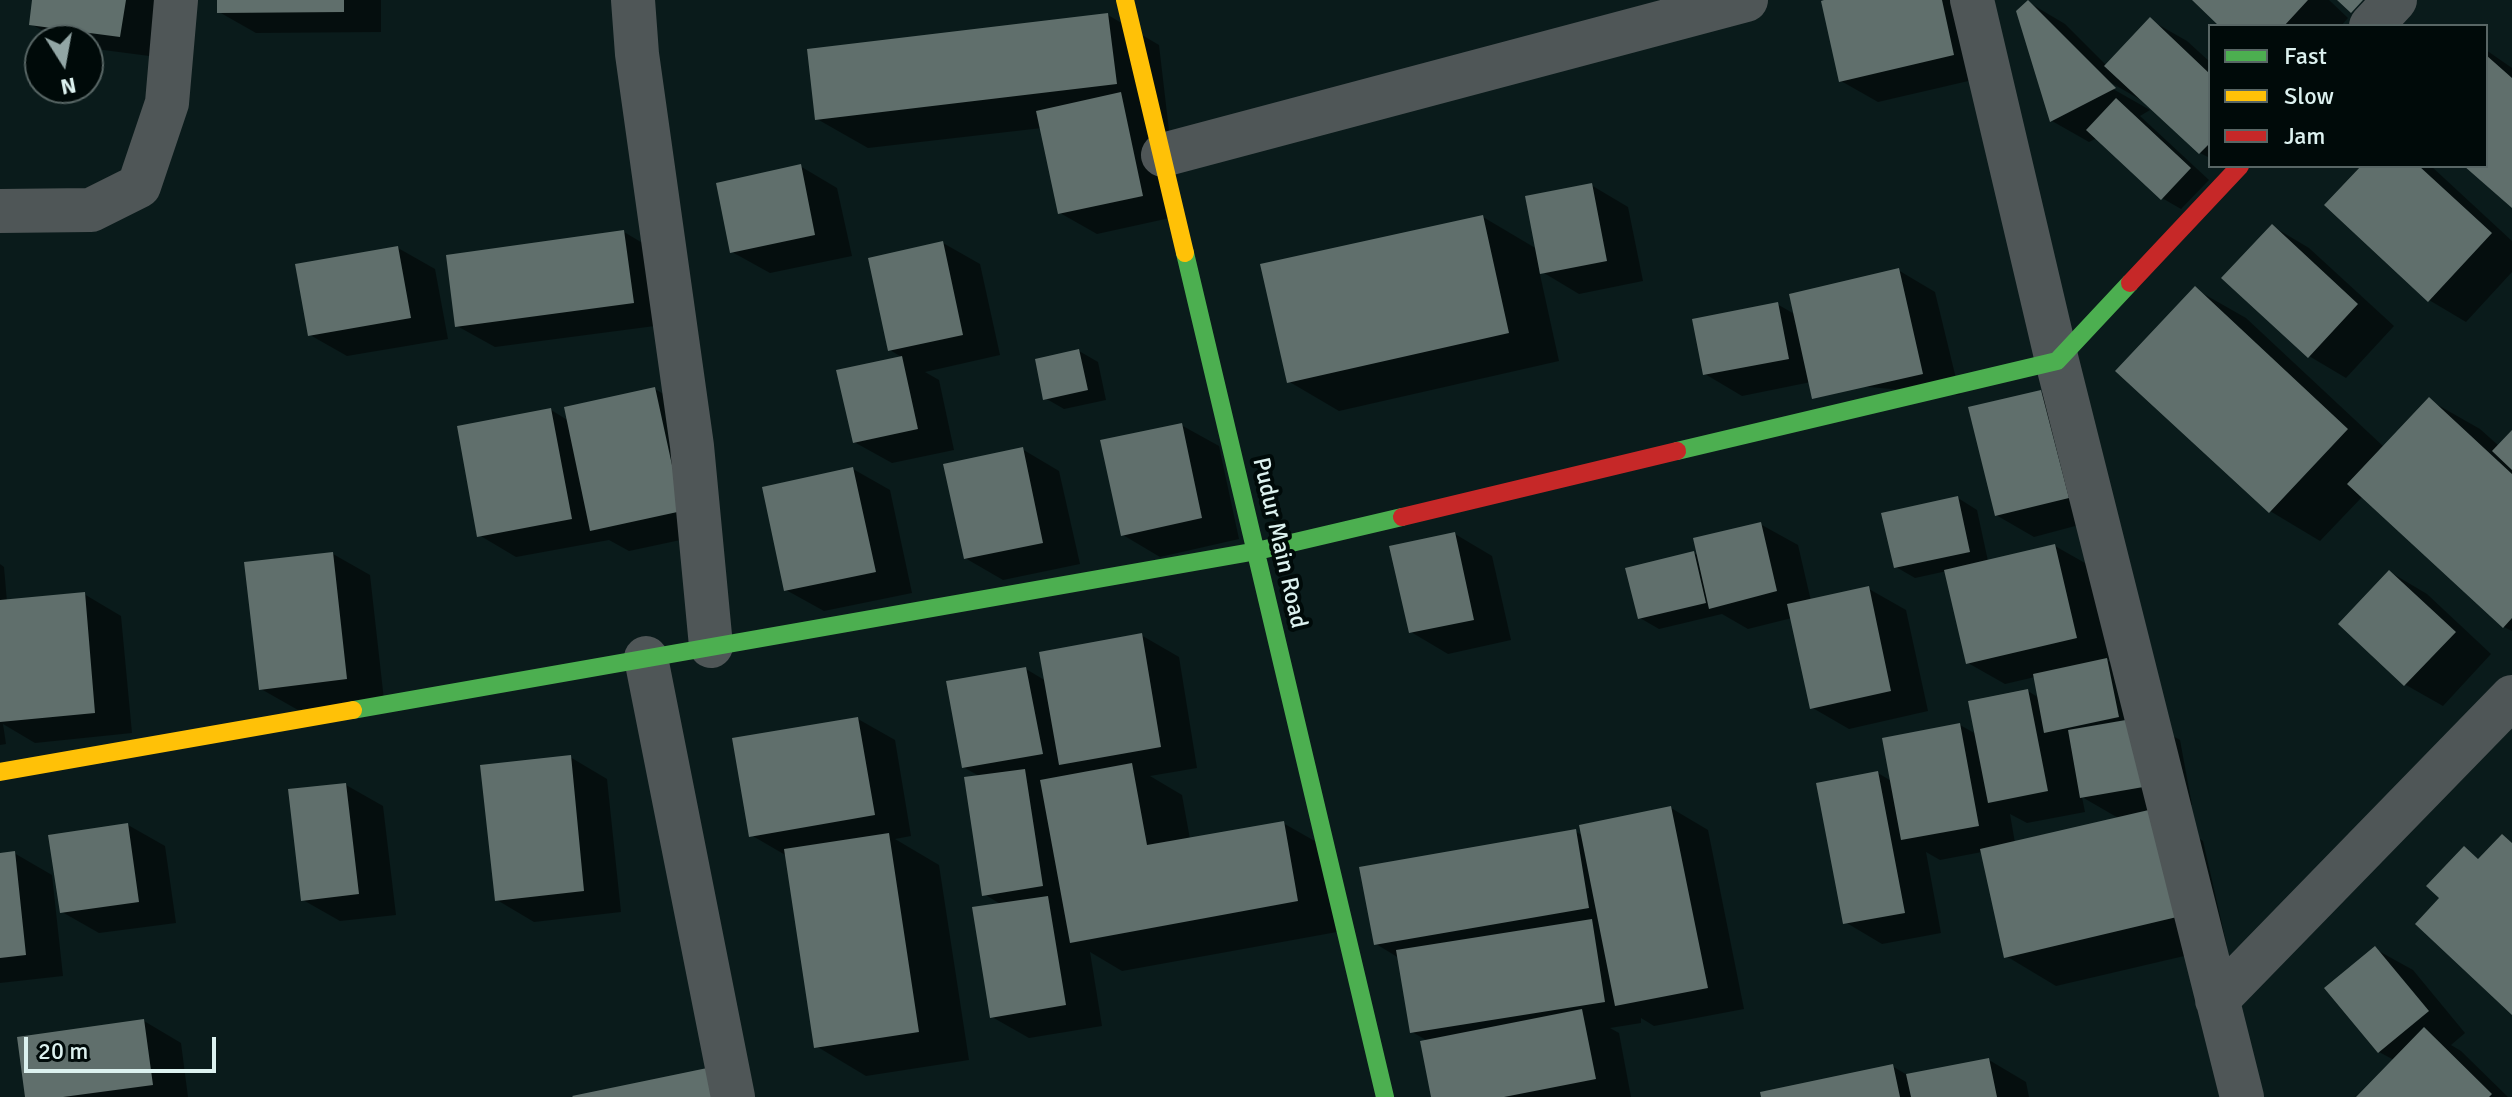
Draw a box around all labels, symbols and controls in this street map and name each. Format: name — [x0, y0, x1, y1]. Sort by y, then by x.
north arrow — [24, 24, 104, 104]
legend — [2208, 24, 2488, 168]
text: Fast — [2284, 41, 2327, 71]
text: N — [58, 71, 78, 101]
text: Slow — [2284, 81, 2334, 111]
text: Jam — [2284, 121, 2325, 151]
street label: Pudur Main Road — [1245, 455, 1313, 631]
scale bar — [28, 1021, 220, 1071]
text: 20 m — [38, 1036, 88, 1066]

